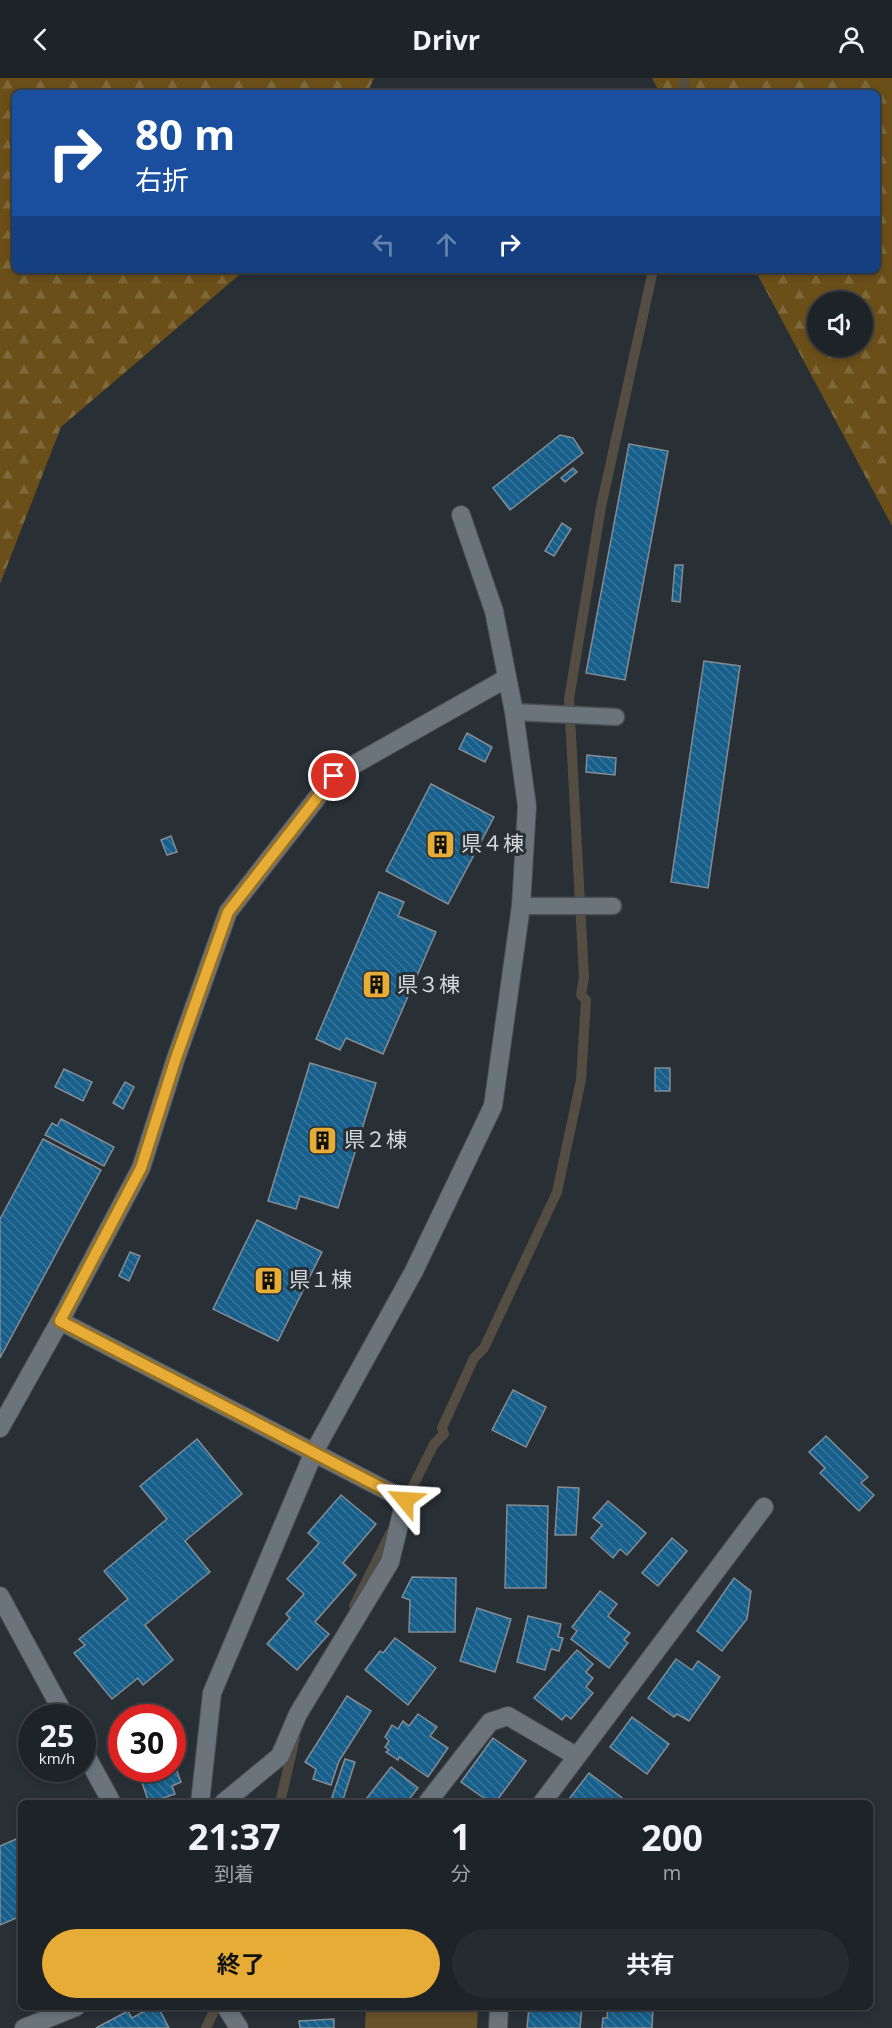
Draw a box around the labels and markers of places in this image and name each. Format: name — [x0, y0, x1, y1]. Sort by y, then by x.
pin — [308, 750, 359, 801]
building icon: 県４棟 — [424, 828, 456, 860]
place label: 県４棟 — [461, 829, 524, 857]
building icon: 県３棟 — [360, 969, 392, 1001]
place label: 県３棟 — [397, 970, 460, 998]
building icon: 県２棟 — [307, 1124, 339, 1156]
place label: 県２棟 — [344, 1125, 407, 1153]
building icon: 県１棟 — [252, 1264, 284, 1296]
place label: 県１棟 — [289, 1265, 352, 1293]

